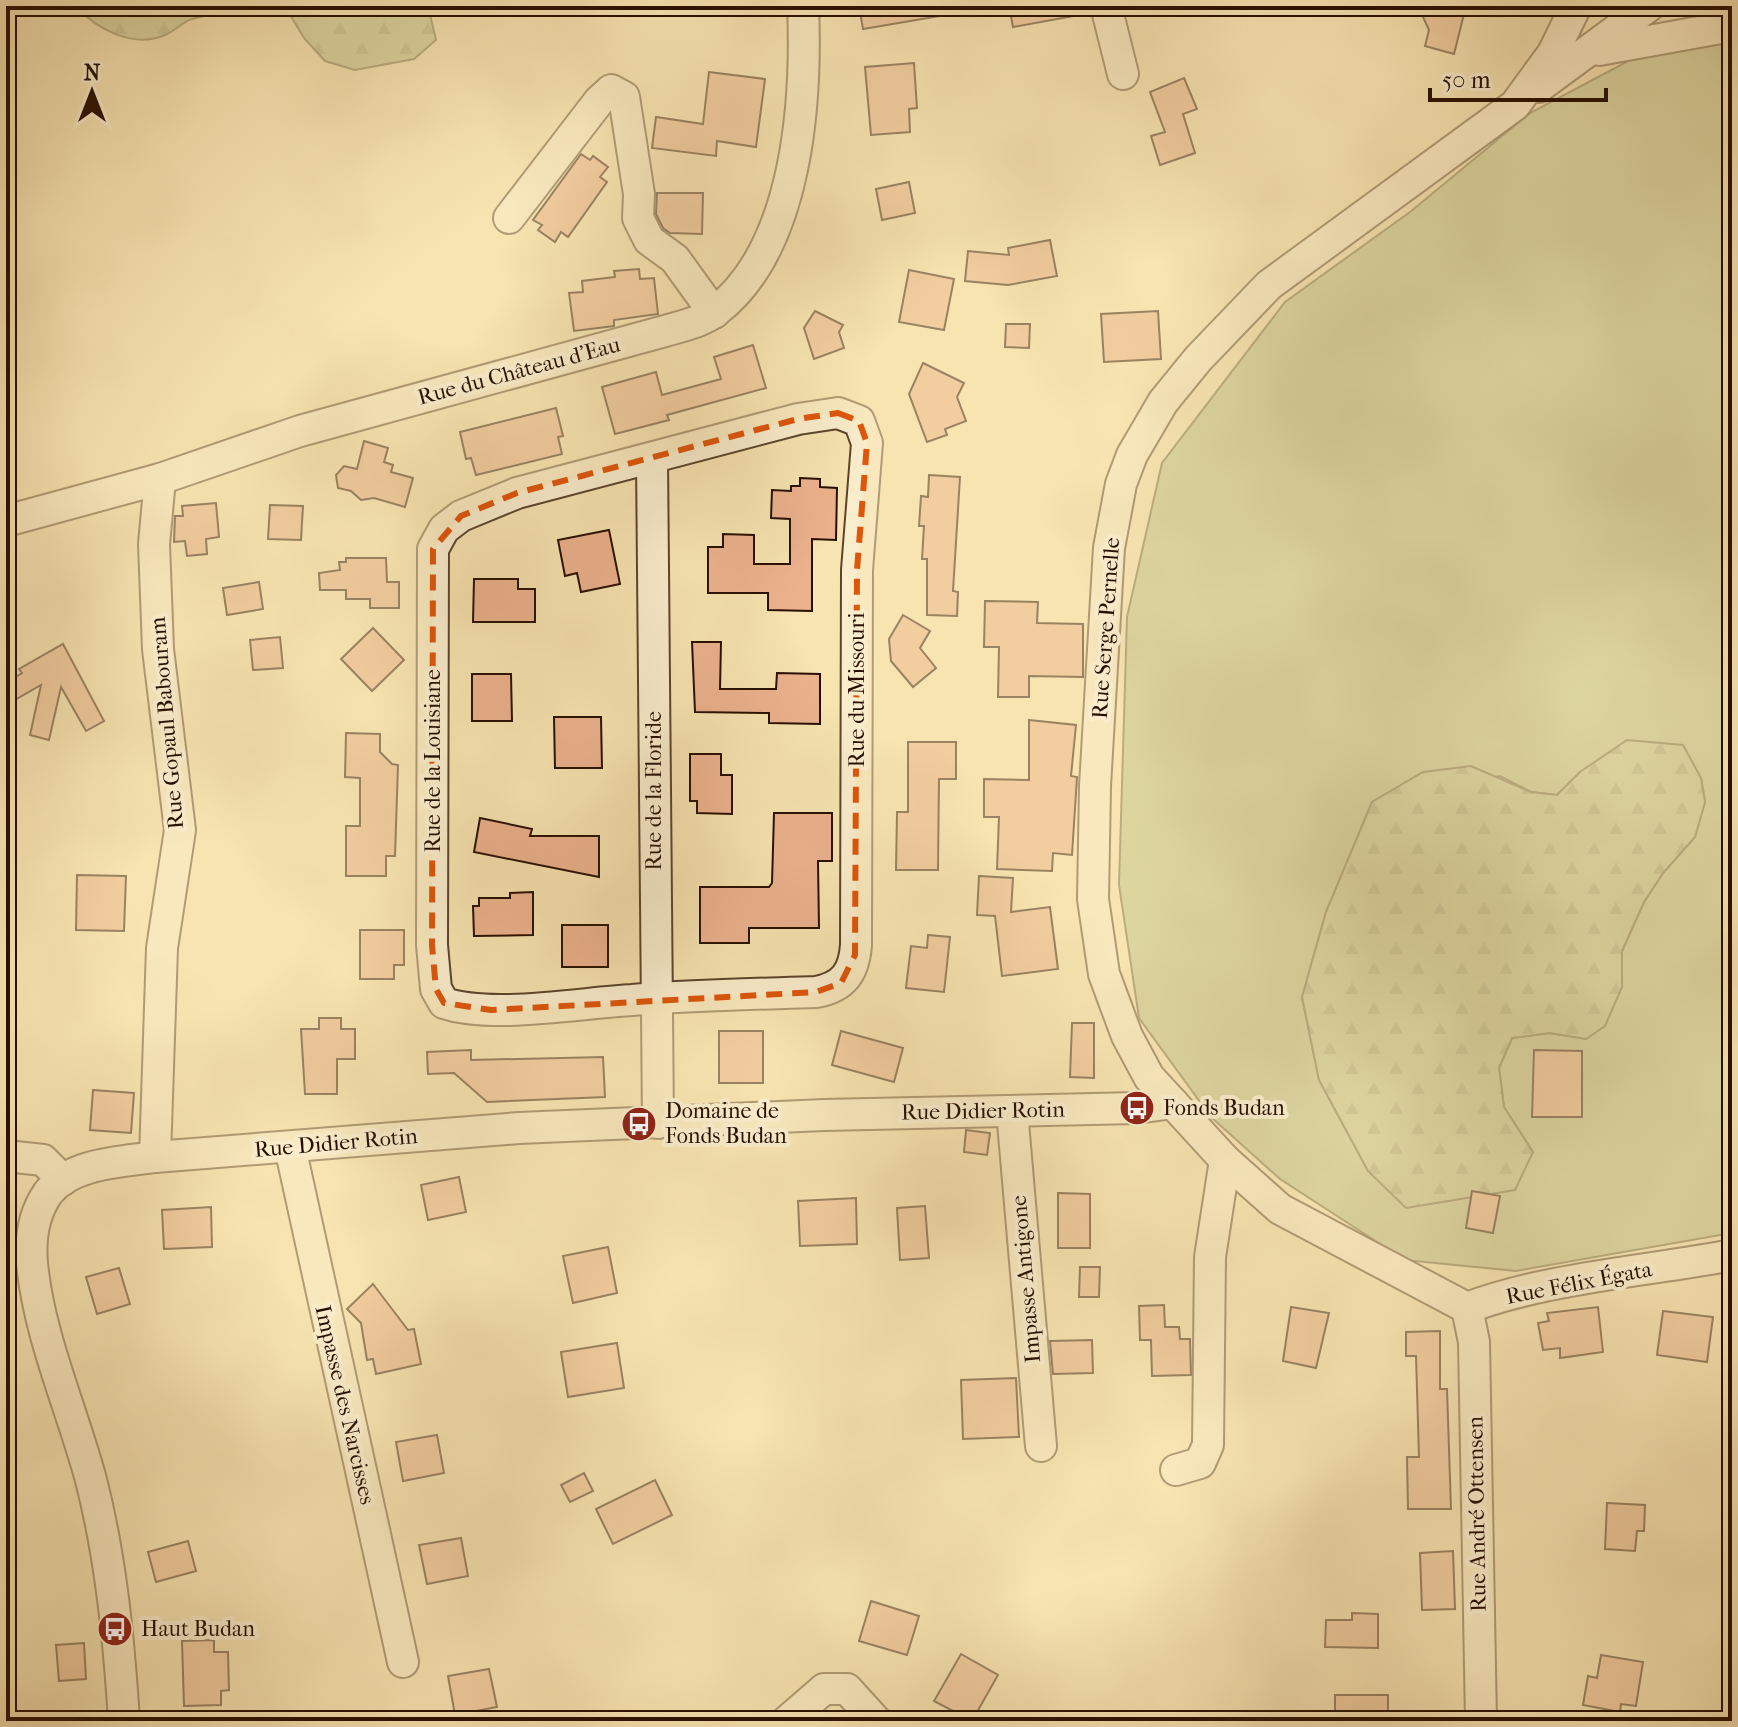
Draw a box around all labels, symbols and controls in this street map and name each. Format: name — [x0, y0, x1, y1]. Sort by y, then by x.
north arrow — [52, 52, 132, 132]
scale bar — [1430, 52, 1606, 102]
text: N — [84, 60, 101, 86]
text: 50 m — [1442, 66, 1491, 94]
street label: Rue du Château d'Eau — [415, 331, 624, 411]
street label: Rue Serge Pernelle — [1087, 536, 1125, 720]
street label: Rue du Missouri — [844, 612, 870, 767]
street label: Rue Gopaul Babouram — [145, 615, 189, 830]
street label: Rue de la Louisiane — [420, 669, 446, 853]
street label: Rue de la Floride — [641, 711, 667, 871]
bus stop icon: Fonds Budan — [1118, 1089, 1156, 1127]
place label: Fonds Budan — [1163, 1095, 1285, 1121]
street label: Rue Didier Rotin — [901, 1097, 1065, 1125]
place label: Domaine de Fonds Budan — [665, 1098, 787, 1149]
bus stop icon: Domaine de Fonds Budan — [620, 1105, 658, 1143]
street label: Rue Didier Rotin — [253, 1123, 419, 1163]
street label: Impasse Antigone — [1006, 1194, 1046, 1364]
street label: Rue Félix Égata — [1504, 1255, 1655, 1310]
street label: Impasse des Narcisses — [309, 1303, 381, 1507]
street label: Rue André Ottensen — [1462, 1416, 1492, 1612]
bus stop icon: Haut Budan — [96, 1610, 134, 1648]
place label: Haut Budan — [141, 1616, 255, 1642]

